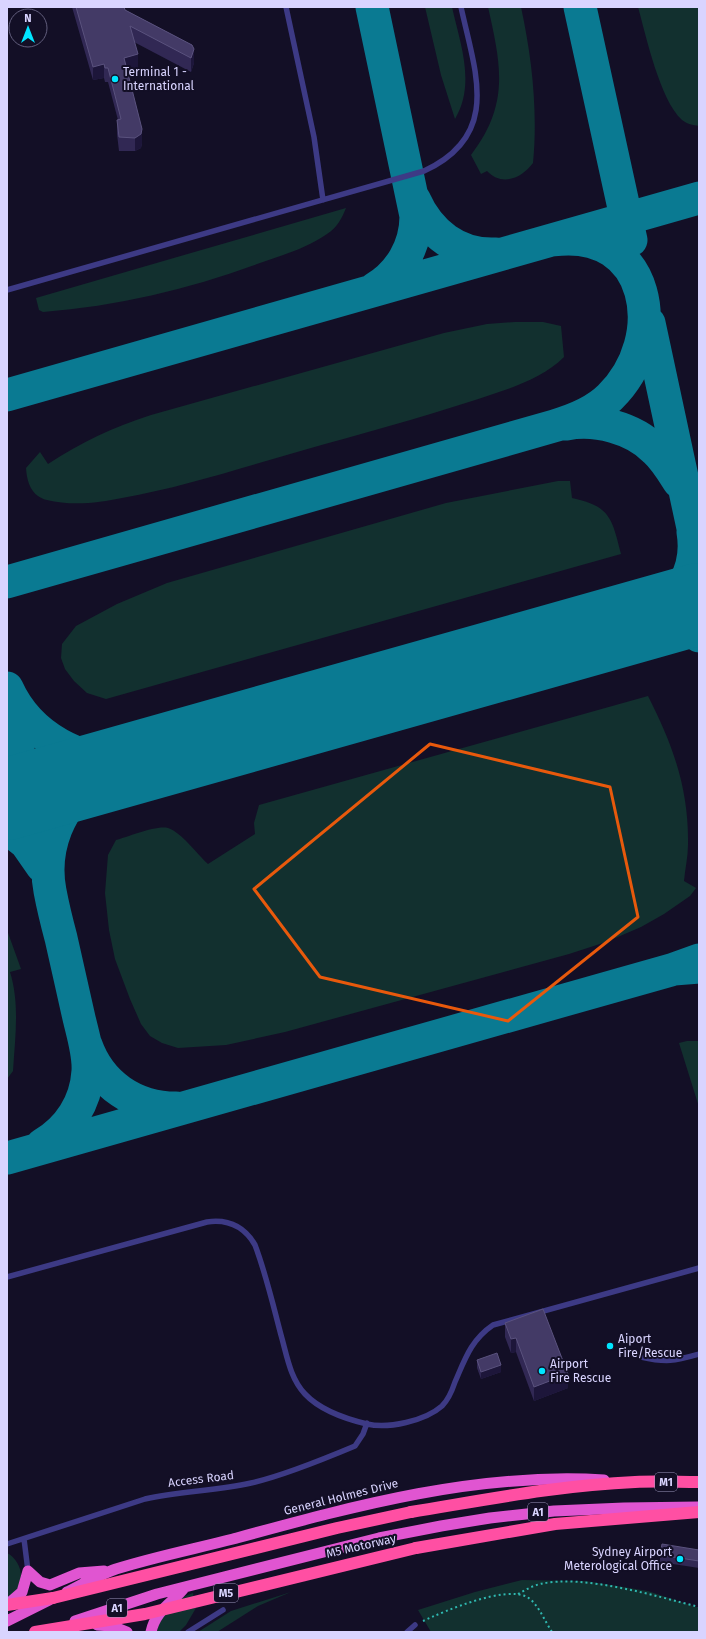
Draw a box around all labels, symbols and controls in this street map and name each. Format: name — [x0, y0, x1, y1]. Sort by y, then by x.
north arrow — [8, 8, 48, 48]
text: N — [24, 12, 32, 25]
place label: Terminal 1 - International — [123, 65, 195, 93]
marker: Terminal 1 - International — [110, 74, 120, 84]
place label: Aiport Fire/Rescue — [618, 1332, 682, 1360]
marker: Aiport Fire/Rescue — [605, 1341, 615, 1351]
place label: Airport Fire Rescue — [550, 1357, 611, 1385]
marker: Airport Fire Rescue — [537, 1366, 547, 1376]
street label: Access Road — [167, 1468, 235, 1490]
road number: M1 — [655, 1473, 677, 1491]
street label: General Holmes Drive — [282, 1476, 400, 1518]
road number: A1 — [528, 1503, 548, 1521]
street label: M5 Motorway — [325, 1531, 397, 1561]
place label: Sydney Airport Meterological Office — [564, 1545, 673, 1573]
marker: Sydney Airport Meterological Office — [675, 1554, 685, 1564]
road number: M5 — [214, 1584, 238, 1602]
road number: A1 — [107, 1599, 127, 1617]

